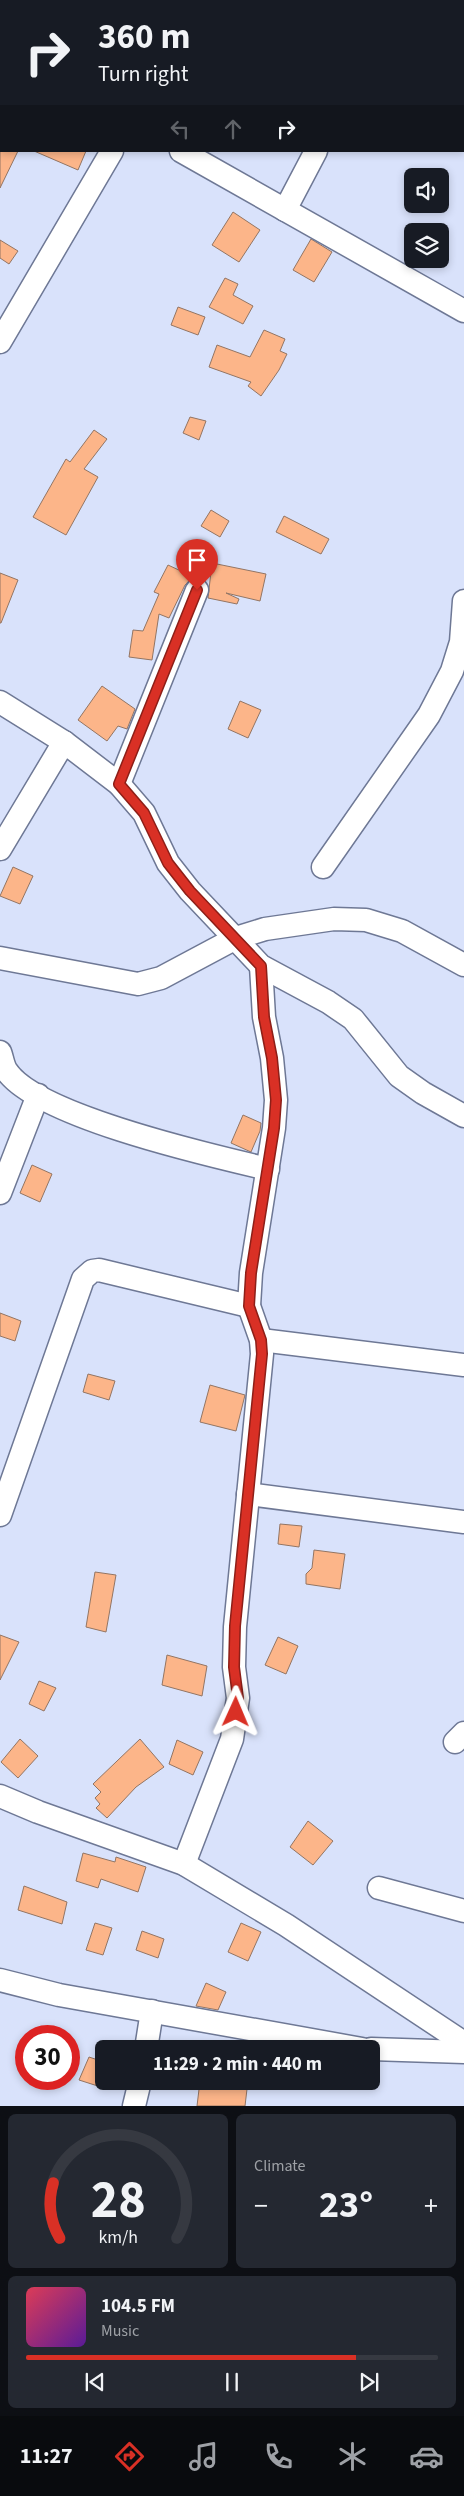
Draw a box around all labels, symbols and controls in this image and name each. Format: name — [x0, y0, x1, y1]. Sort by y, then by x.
text: 360 m — [98, 12, 190, 62]
icon: right — [15, 20, 80, 85]
text: Turn right — [98, 58, 188, 90]
icon: left — [166, 115, 194, 143]
icon: ahead — [219, 115, 247, 143]
icon: right — [272, 115, 300, 143]
map controls — [404, 168, 449, 268]
button: sound — [404, 168, 449, 213]
button: layers — [404, 223, 449, 268]
pin — [176, 539, 218, 590]
icon: arrive — [183, 546, 211, 574]
position arrow — [209, 1685, 261, 1737]
speed limit sign: 30 — [15, 2025, 80, 2090]
text: 11:29 · 2 min · 440 m — [153, 2051, 322, 2078]
text: Climate — [254, 2155, 305, 2177]
text: 28 — [91, 2164, 145, 2238]
text: 23° — [319, 2178, 373, 2232]
text: − — [254, 2186, 268, 2226]
text: + — [424, 2186, 438, 2226]
text: km/h — [98, 2225, 138, 2250]
text: 104.5 FM — [101, 2293, 175, 2320]
text: Music — [101, 2320, 139, 2342]
icon: previous — [81, 2368, 109, 2396]
icon: pause — [218, 2368, 246, 2396]
icon: next — [355, 2368, 383, 2396]
icon: directions — [112, 2439, 147, 2474]
icon: music — [186, 2439, 221, 2474]
icon: phone — [261, 2439, 296, 2474]
icon: climate — [335, 2439, 370, 2474]
icon: car — [409, 2439, 444, 2474]
text: 11:27 — [20, 2440, 73, 2472]

